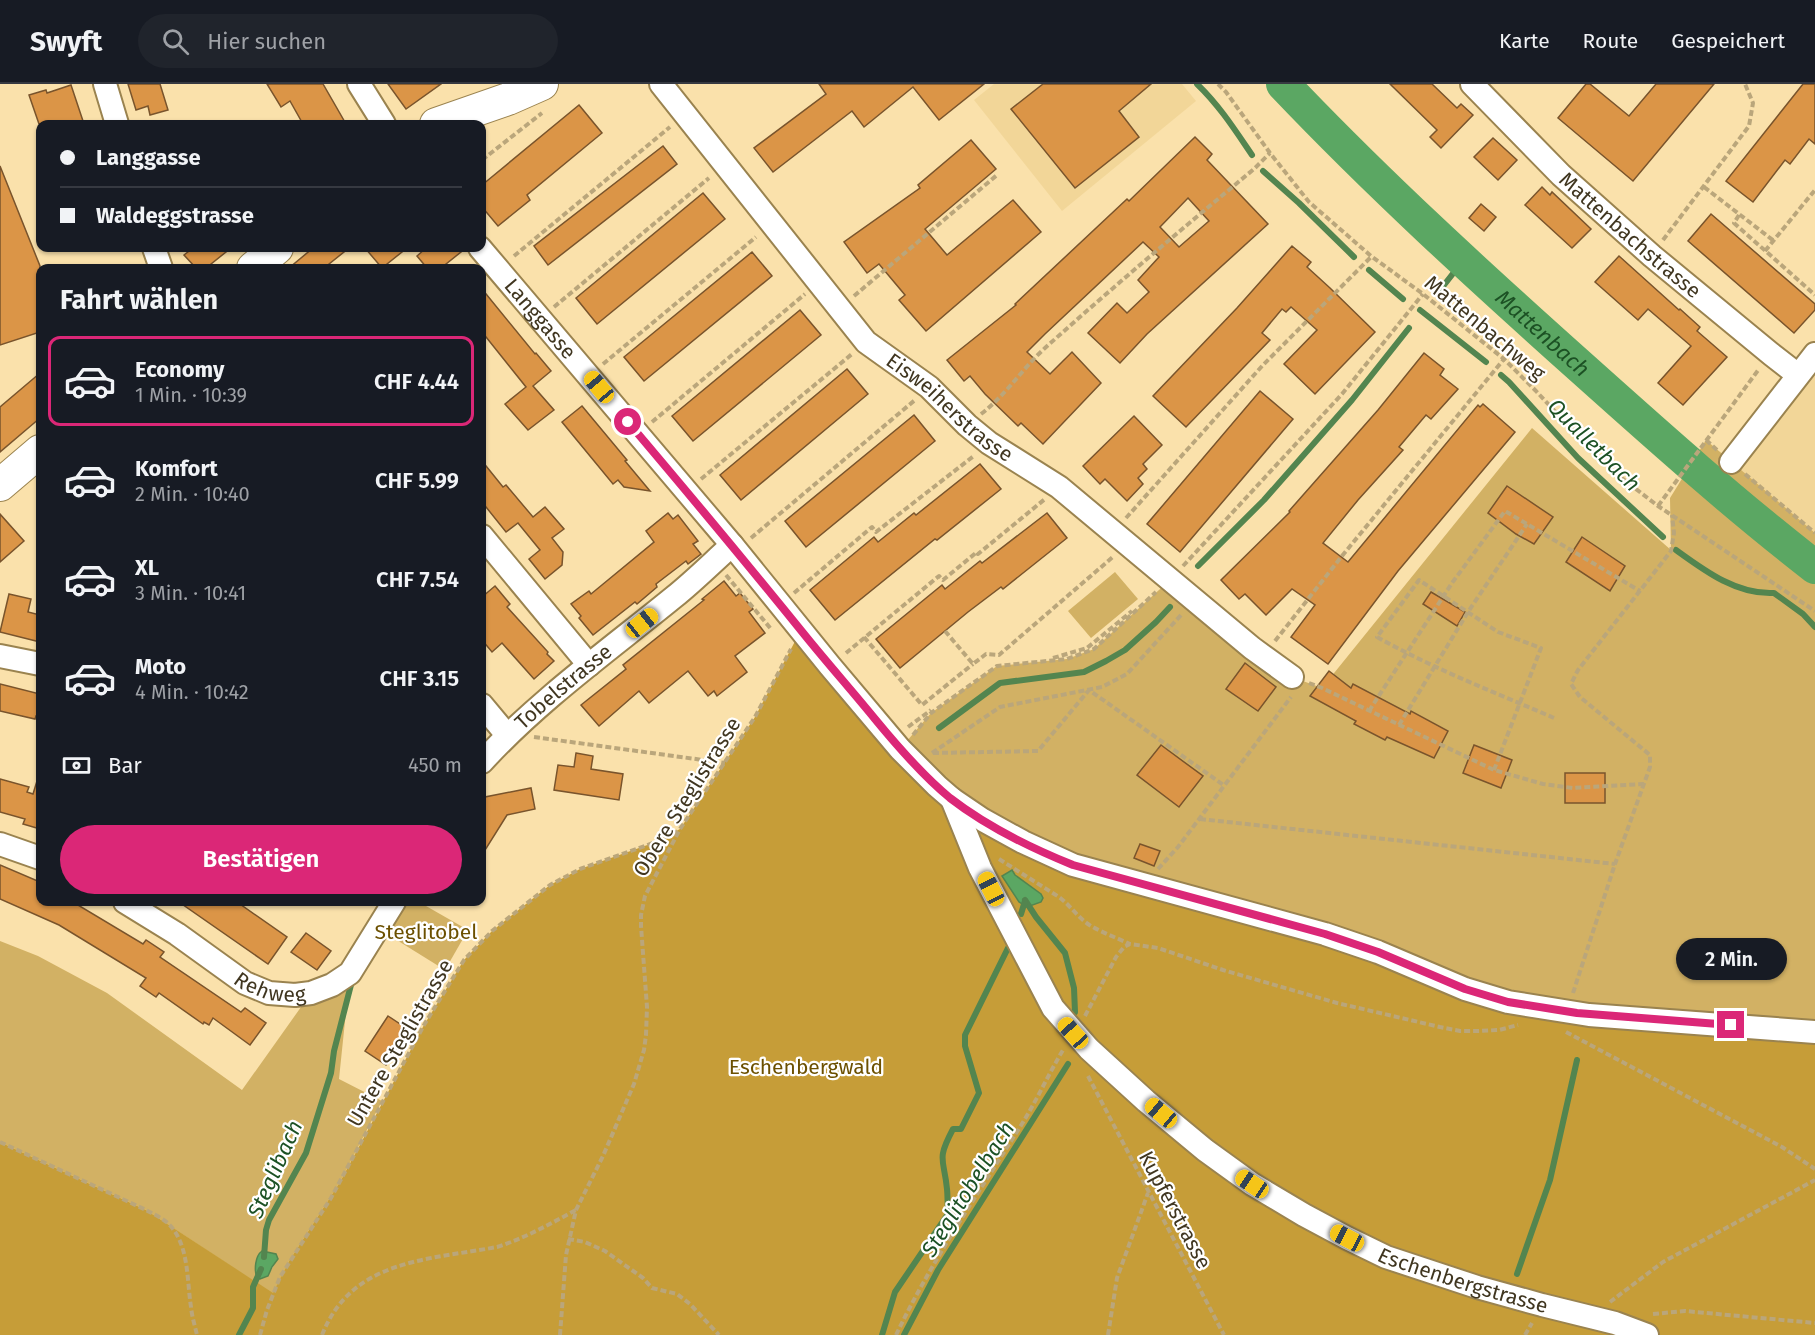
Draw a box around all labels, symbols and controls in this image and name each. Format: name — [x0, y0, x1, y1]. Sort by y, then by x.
search box — [138, 14, 558, 68]
text: Swyft — [30, 25, 102, 58]
icon: search — [159, 25, 192, 58]
text: Hier suchen — [207, 28, 326, 55]
text: Karte — [1499, 28, 1550, 54]
text: Route — [1583, 28, 1638, 54]
text: Gespeichert — [1671, 28, 1785, 54]
text: Langgasse — [96, 144, 201, 171]
street label: Mattenbachstrasse — [1554, 167, 1706, 304]
text: Waldeggstrasse — [96, 202, 254, 229]
street label: Mattenbachweg — [1420, 270, 1550, 386]
street label: Langgasse — [499, 273, 582, 365]
text: Fahrt wählen — [60, 284, 218, 316]
water label: Mattenbach — [1490, 284, 1594, 382]
street label: Eisweiherstrasse — [881, 347, 1018, 468]
icon: car — [63, 354, 117, 408]
text: Economy — [135, 356, 224, 383]
car — [581, 367, 617, 407]
text: CHF 4.44 — [374, 368, 459, 395]
text: 1 Min. · 10:39 — [135, 383, 247, 407]
water label: Qualletbach — [1542, 393, 1646, 497]
route start — [614, 408, 641, 435]
icon: car — [63, 453, 117, 507]
text: Komfort — [135, 455, 218, 482]
text: CHF 5.99 — [375, 467, 459, 494]
text: 2 Min. · 10:40 — [135, 482, 250, 506]
icon: car — [63, 552, 117, 606]
text: XL — [135, 554, 159, 581]
text: CHF 7.54 — [376, 566, 459, 593]
text: 3 Min. · 10:41 — [135, 581, 246, 605]
car — [622, 605, 662, 641]
street label: Tobelstrasse — [509, 638, 617, 735]
icon: car — [63, 651, 117, 705]
text: Moto — [135, 653, 186, 680]
text: CHF 3.15 — [380, 665, 459, 692]
text: 4 Min. · 10:42 — [135, 680, 249, 704]
street label: Obere Steglistrasse — [628, 713, 746, 881]
icon: cash — [60, 749, 93, 782]
text: Bar — [108, 752, 142, 779]
text: 450 m — [408, 753, 462, 777]
button: Bestätigen — [60, 825, 462, 894]
car — [975, 869, 1007, 909]
park label: Steglitobel — [375, 919, 477, 945]
callout: 2 Min. — [1676, 938, 1786, 980]
text: 2 Min. — [1705, 947, 1758, 971]
street label: Untere Steglistrasse — [341, 954, 459, 1132]
street label: Rehweg — [229, 966, 307, 1008]
route end — [1717, 1011, 1744, 1038]
car — [1054, 1014, 1092, 1052]
park label: Eschenbergwald — [729, 1054, 883, 1080]
car — [1141, 1095, 1181, 1131]
water label: Steglibach — [241, 1116, 309, 1223]
water label: Steglitobelbach — [915, 1116, 1020, 1263]
street label: Kupferstrasse — [1133, 1147, 1217, 1273]
car — [1232, 1166, 1272, 1202]
car — [1327, 1222, 1367, 1254]
street label: Eschenbergstrasse — [1373, 1242, 1551, 1319]

